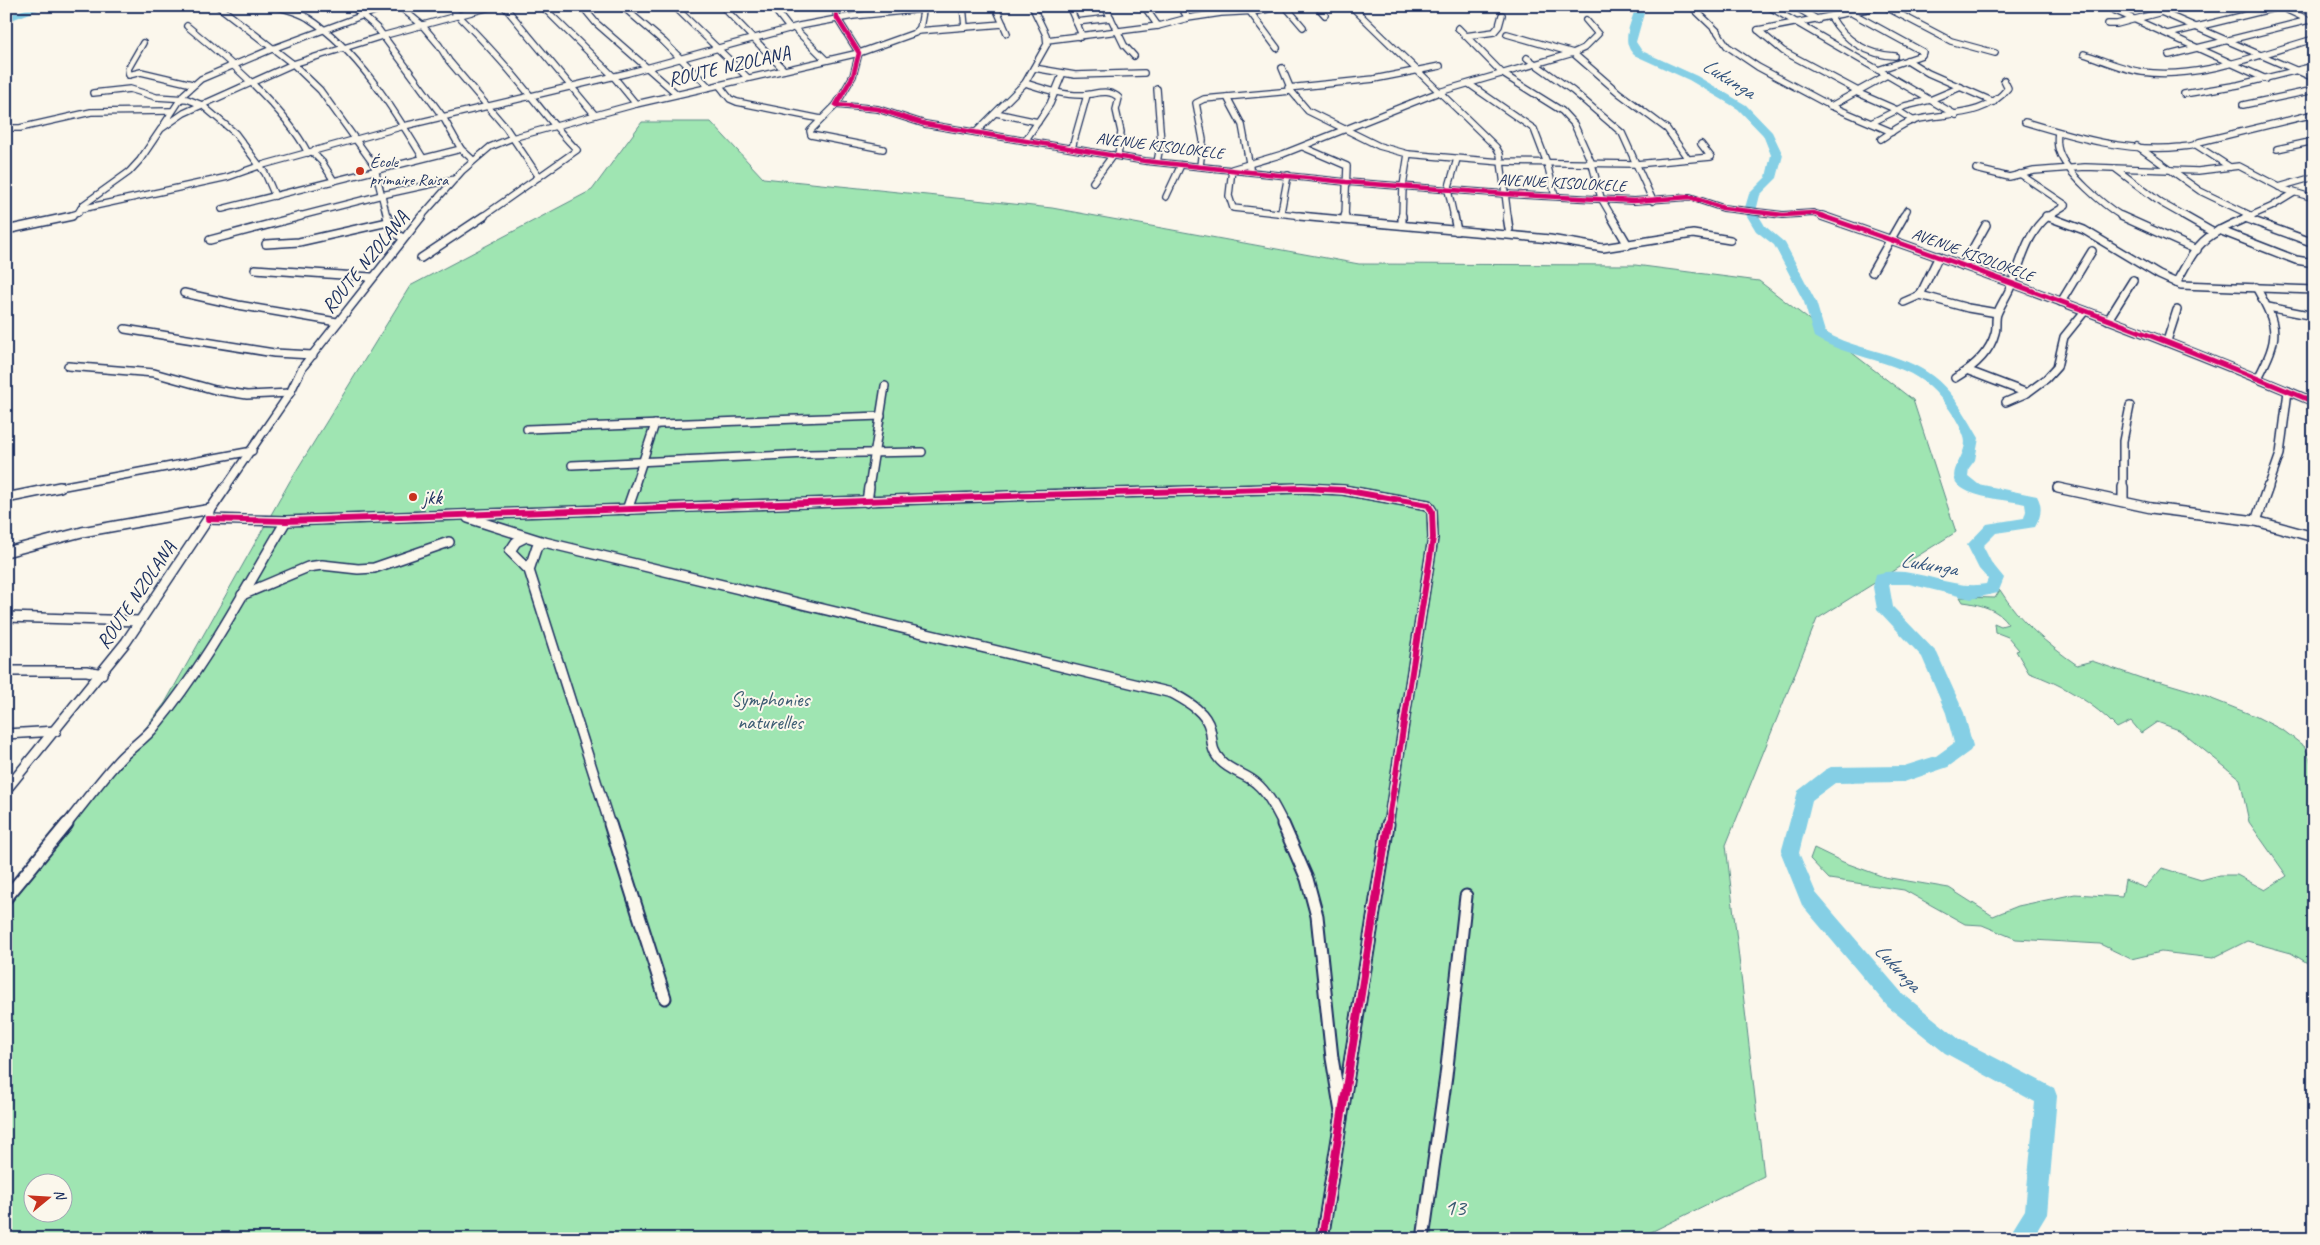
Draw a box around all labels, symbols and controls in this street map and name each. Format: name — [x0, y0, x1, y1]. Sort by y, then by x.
street label: ROUTE NZOLANA — [665, 40, 793, 92]
water label: Lukunga — [1698, 52, 1762, 105]
street label: AVENUE KISOLOKELE — [1095, 128, 1227, 164]
place label: École primaire Raisa — [370, 152, 449, 190]
marker: École primaire Raisa — [354, 165, 366, 177]
street label: AVENUE KISOLOKELE — [1497, 170, 1629, 196]
street label: ROUTE NZOLANA — [316, 205, 415, 318]
street label: AVENUE KISOLOKELE — [1909, 224, 2039, 287]
place label: jkk — [421, 485, 443, 510]
marker: jkk — [407, 491, 419, 503]
street label: ROUTE NZOLANA — [91, 536, 182, 654]
water label: Lukunga — [1899, 546, 1962, 582]
park label: Symphonies naturelles — [731, 687, 811, 735]
water label: Lukunga — [1869, 937, 1929, 998]
north arrow — [22, 1172, 72, 1222]
text: N — [50, 1187, 70, 1203]
park label: 13 — [1444, 1192, 1468, 1222]

